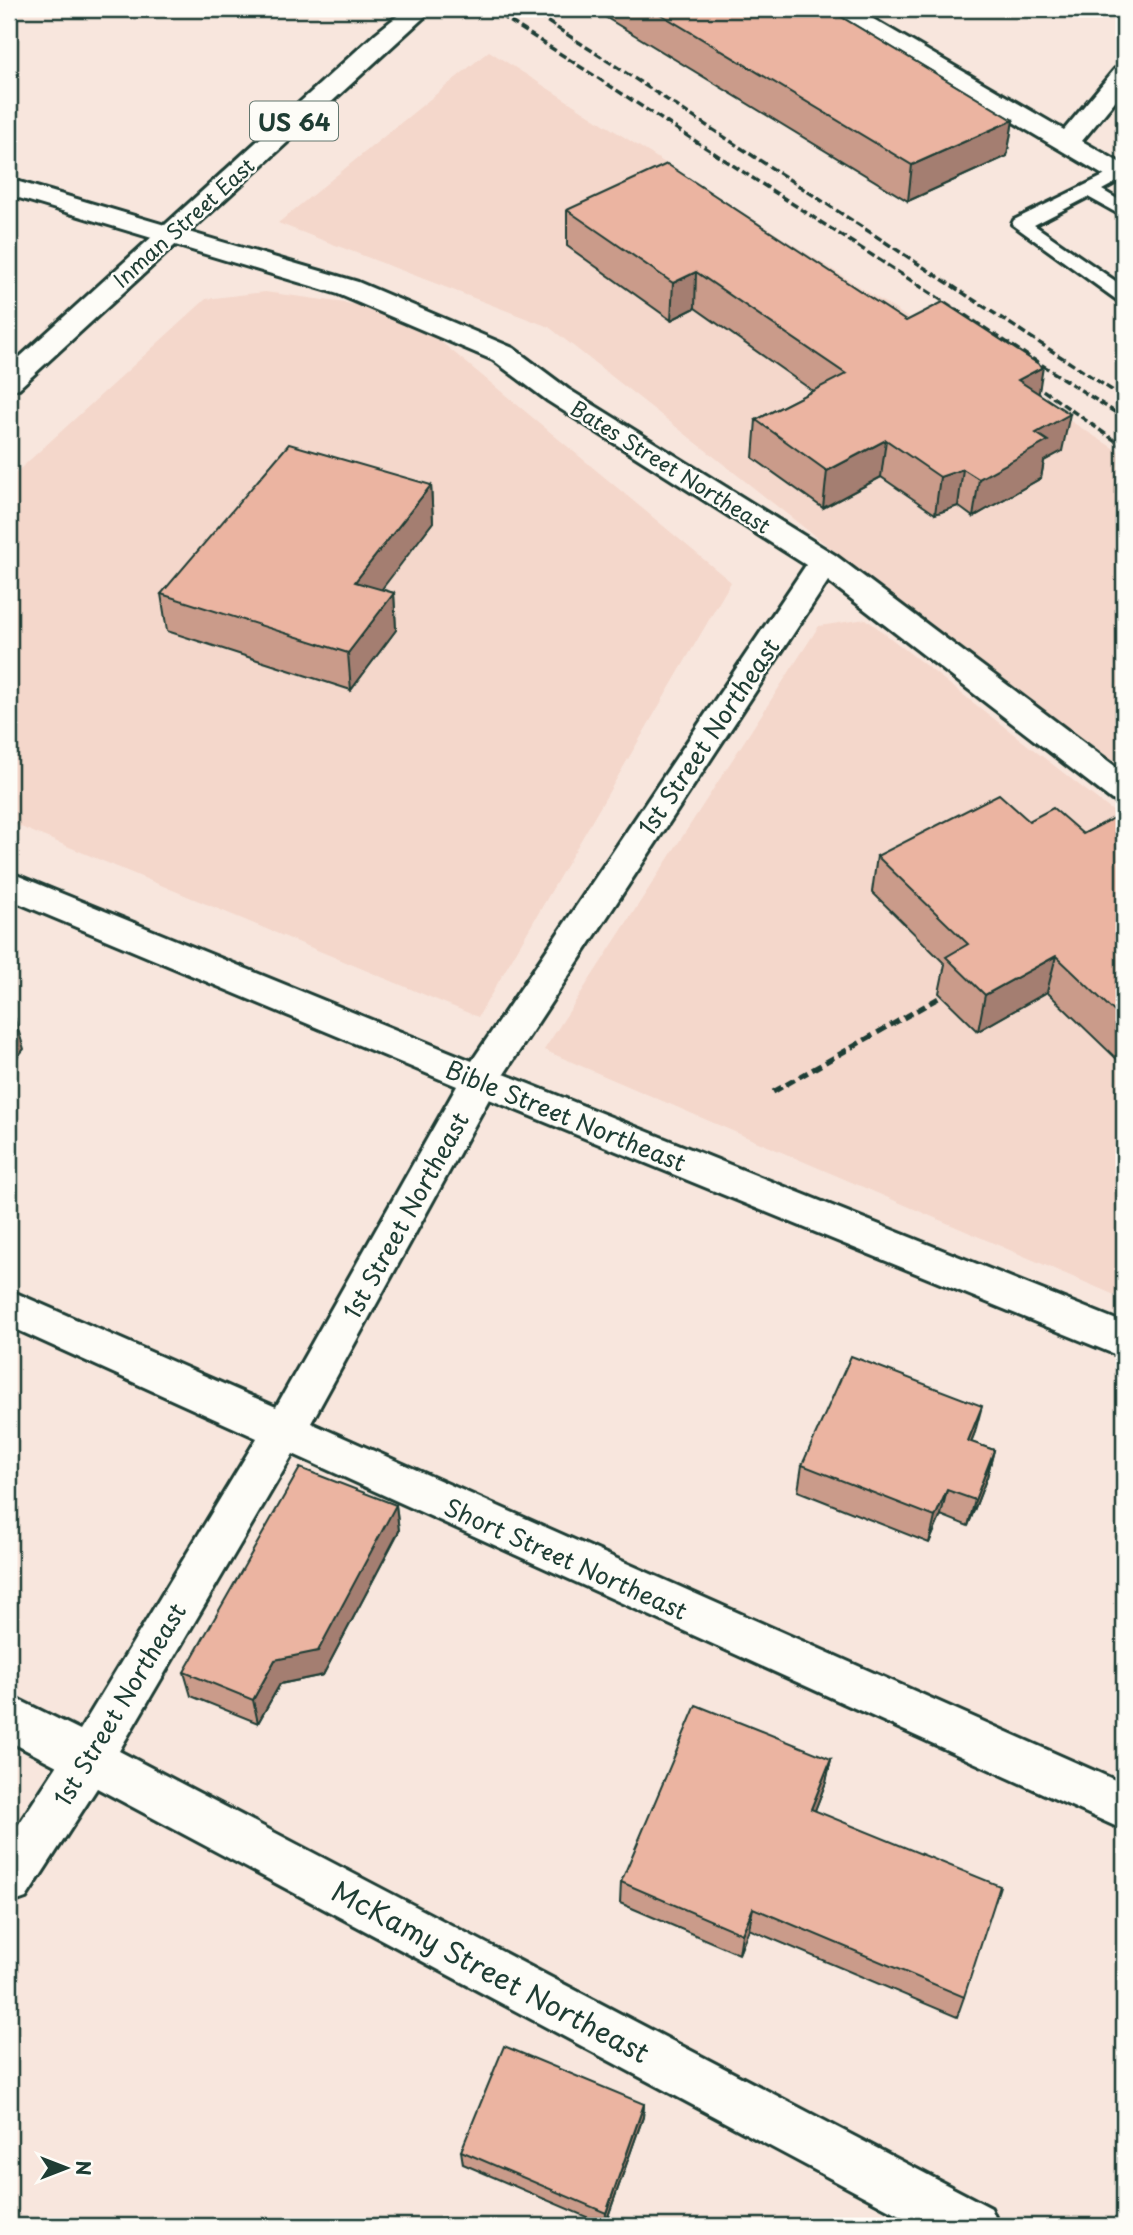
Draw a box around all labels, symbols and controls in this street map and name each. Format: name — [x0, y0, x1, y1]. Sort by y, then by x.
road number: US 64 — [250, 102, 338, 140]
street label: Inman Street East — [105, 149, 261, 295]
street label: Bates Street Northeast — [565, 391, 777, 541]
street label: 1st Street Northeast — [628, 630, 788, 842]
street label: Bible Street Northeast — [440, 1050, 692, 1180]
street label: 1st Street Northeast — [333, 1105, 477, 1325]
street label: Short Street Northeast — [439, 1488, 693, 1628]
street label: 1st Street Northeast — [44, 1596, 194, 1812]
street label: McKamy Street Northeast — [324, 1869, 658, 2073]
north arrow — [32, 2134, 102, 2204]
text: N — [70, 2160, 98, 2176]

